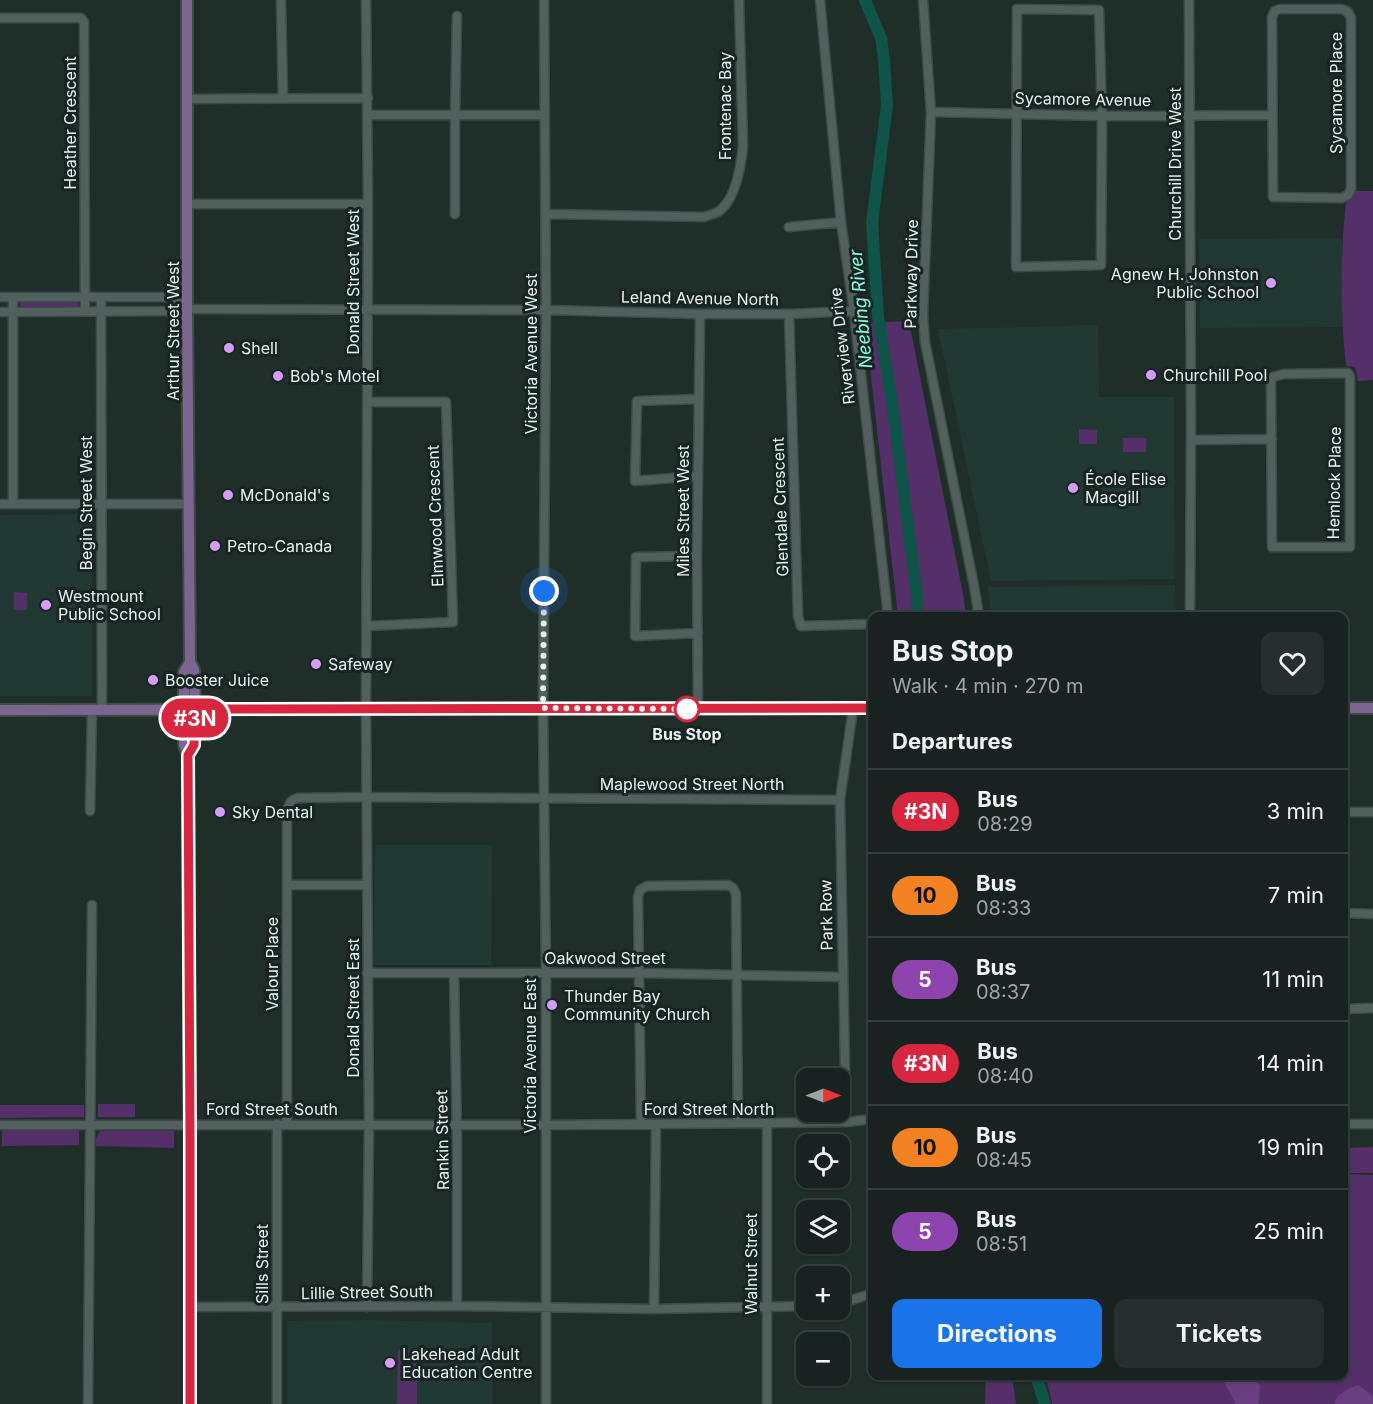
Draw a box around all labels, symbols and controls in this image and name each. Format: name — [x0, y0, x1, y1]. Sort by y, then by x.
street label: Sycamore Place — [1326, 32, 1346, 154]
street label: Frontenac Bay — [715, 52, 735, 160]
street label: Heather Crescent — [60, 56, 80, 190]
street label: Churchill Drive West — [1165, 87, 1185, 241]
street label: Sycamore Avenue — [1015, 88, 1151, 110]
street label: Donald Street West — [343, 209, 363, 355]
street label: Parkway Drive — [900, 219, 922, 329]
water label: Neebing River — [845, 247, 876, 369]
street label: Arthur Street West — [163, 261, 183, 401]
place label: Agnew H. Johnston Public School — [1111, 264, 1259, 302]
street label: Victoria Avenue West — [521, 273, 541, 435]
marker: Agnew H. Johnston Public School — [1264, 276, 1278, 290]
street label: Riverview Drive — [825, 286, 859, 406]
street label: Leland Avenue North — [621, 287, 779, 309]
place label: Shell — [241, 338, 278, 358]
marker: Shell — [222, 341, 236, 355]
place label: Churchill Pool — [1163, 365, 1267, 385]
place label: Bob's Motel — [290, 366, 380, 386]
marker: Churchill Pool — [1144, 368, 1158, 382]
marker: Bob's Motel — [271, 369, 285, 383]
street label: Hemlock Place — [1323, 426, 1345, 540]
street label: Begin Street West — [76, 435, 96, 571]
street label: Glendale Crescent — [768, 437, 792, 577]
street label: Elmwood Crescent — [423, 445, 447, 587]
street label: Miles Street West — [673, 445, 693, 577]
place label: École Elise Macgill — [1085, 469, 1166, 507]
marker: École Elise Macgill — [1066, 481, 1080, 495]
place label: McDonald's — [240, 485, 330, 505]
marker: McDonald's — [221, 488, 235, 502]
place label: Petro-Canada — [227, 536, 332, 556]
marker: Petro-Canada — [208, 539, 222, 553]
your location — [529, 576, 559, 606]
place label: Westmount Public School — [58, 586, 161, 624]
marker: Westmount Public School — [39, 598, 53, 612]
button: heart — [1261, 632, 1324, 695]
text: Bus Stop — [892, 634, 1013, 668]
place label: Safeway — [328, 654, 393, 674]
marker: Safeway — [309, 657, 323, 671]
place label: Booster Juice — [165, 670, 269, 690]
marker: Booster Juice — [146, 673, 160, 687]
text: Walk · 4 min · 270 m — [892, 674, 1083, 698]
marker: Bus Stop — [674, 696, 700, 722]
line badge: #3N — [160, 698, 230, 738]
text: #3N — [173, 706, 217, 731]
place label: Bus Stop — [652, 724, 722, 744]
text: Departures — [892, 728, 1013, 754]
street label: Maplewood Street North — [600, 774, 784, 794]
text: Bus — [977, 786, 1018, 812]
text: 3 min — [1267, 798, 1324, 824]
text: #3N — [904, 799, 947, 824]
place label: Sky Dental — [232, 802, 313, 822]
marker: Sky Dental — [213, 805, 227, 819]
text: 08:29 — [977, 812, 1033, 836]
text: Bus — [976, 870, 1017, 896]
street label: Park Row — [815, 879, 837, 951]
text: 7 min — [1268, 882, 1324, 908]
text: 10 — [913, 883, 937, 908]
text: 08:33 — [976, 896, 1031, 920]
street label: Valour Place — [262, 917, 282, 1011]
street label: Donald Street East — [343, 938, 363, 1078]
street label: Oakwood Street — [544, 948, 666, 968]
text: Bus — [976, 954, 1017, 980]
text: 11 min — [1262, 966, 1324, 992]
text: 5 — [918, 967, 932, 992]
street label: Victoria Avenue East — [520, 978, 540, 1134]
text: 08:37 — [976, 980, 1030, 1004]
place label: Thunder Bay Community Church — [564, 986, 710, 1024]
marker: Thunder Bay Community Church — [545, 998, 559, 1012]
text: Bus — [977, 1038, 1018, 1064]
text: 14 min — [1257, 1050, 1324, 1076]
text: #3N — [904, 1051, 947, 1076]
text: 08:40 — [977, 1064, 1034, 1088]
north arrow — [796, 1068, 850, 1122]
map controls — [796, 1068, 850, 1386]
street label: Rankin Street — [431, 1090, 453, 1190]
street label: Ford Street South — [206, 1099, 338, 1119]
street label: Ford Street North — [644, 1099, 774, 1119]
text: Bus — [976, 1122, 1017, 1148]
button: locate — [796, 1134, 850, 1188]
text: 19 min — [1258, 1134, 1324, 1160]
text: 10 — [913, 1135, 937, 1160]
text: 08:45 — [976, 1148, 1032, 1172]
button: layers — [796, 1200, 850, 1254]
text: Bus — [976, 1206, 1017, 1232]
street label: Walnut Street — [741, 1213, 761, 1315]
text: 25 min — [1253, 1218, 1324, 1244]
text: 5 — [918, 1219, 932, 1244]
street label: Sills Street — [252, 1224, 272, 1304]
text: 08:51 — [976, 1232, 1027, 1256]
button: + — [796, 1266, 850, 1320]
street label: Lillie Street South — [301, 1281, 433, 1303]
button: Directions — [892, 1299, 1102, 1368]
button: Tickets — [1114, 1299, 1324, 1368]
button: − — [796, 1332, 850, 1386]
place label: Lakehead Adult Education Centre — [402, 1344, 533, 1382]
marker: Lakehead Adult Education Centre — [383, 1356, 397, 1370]

